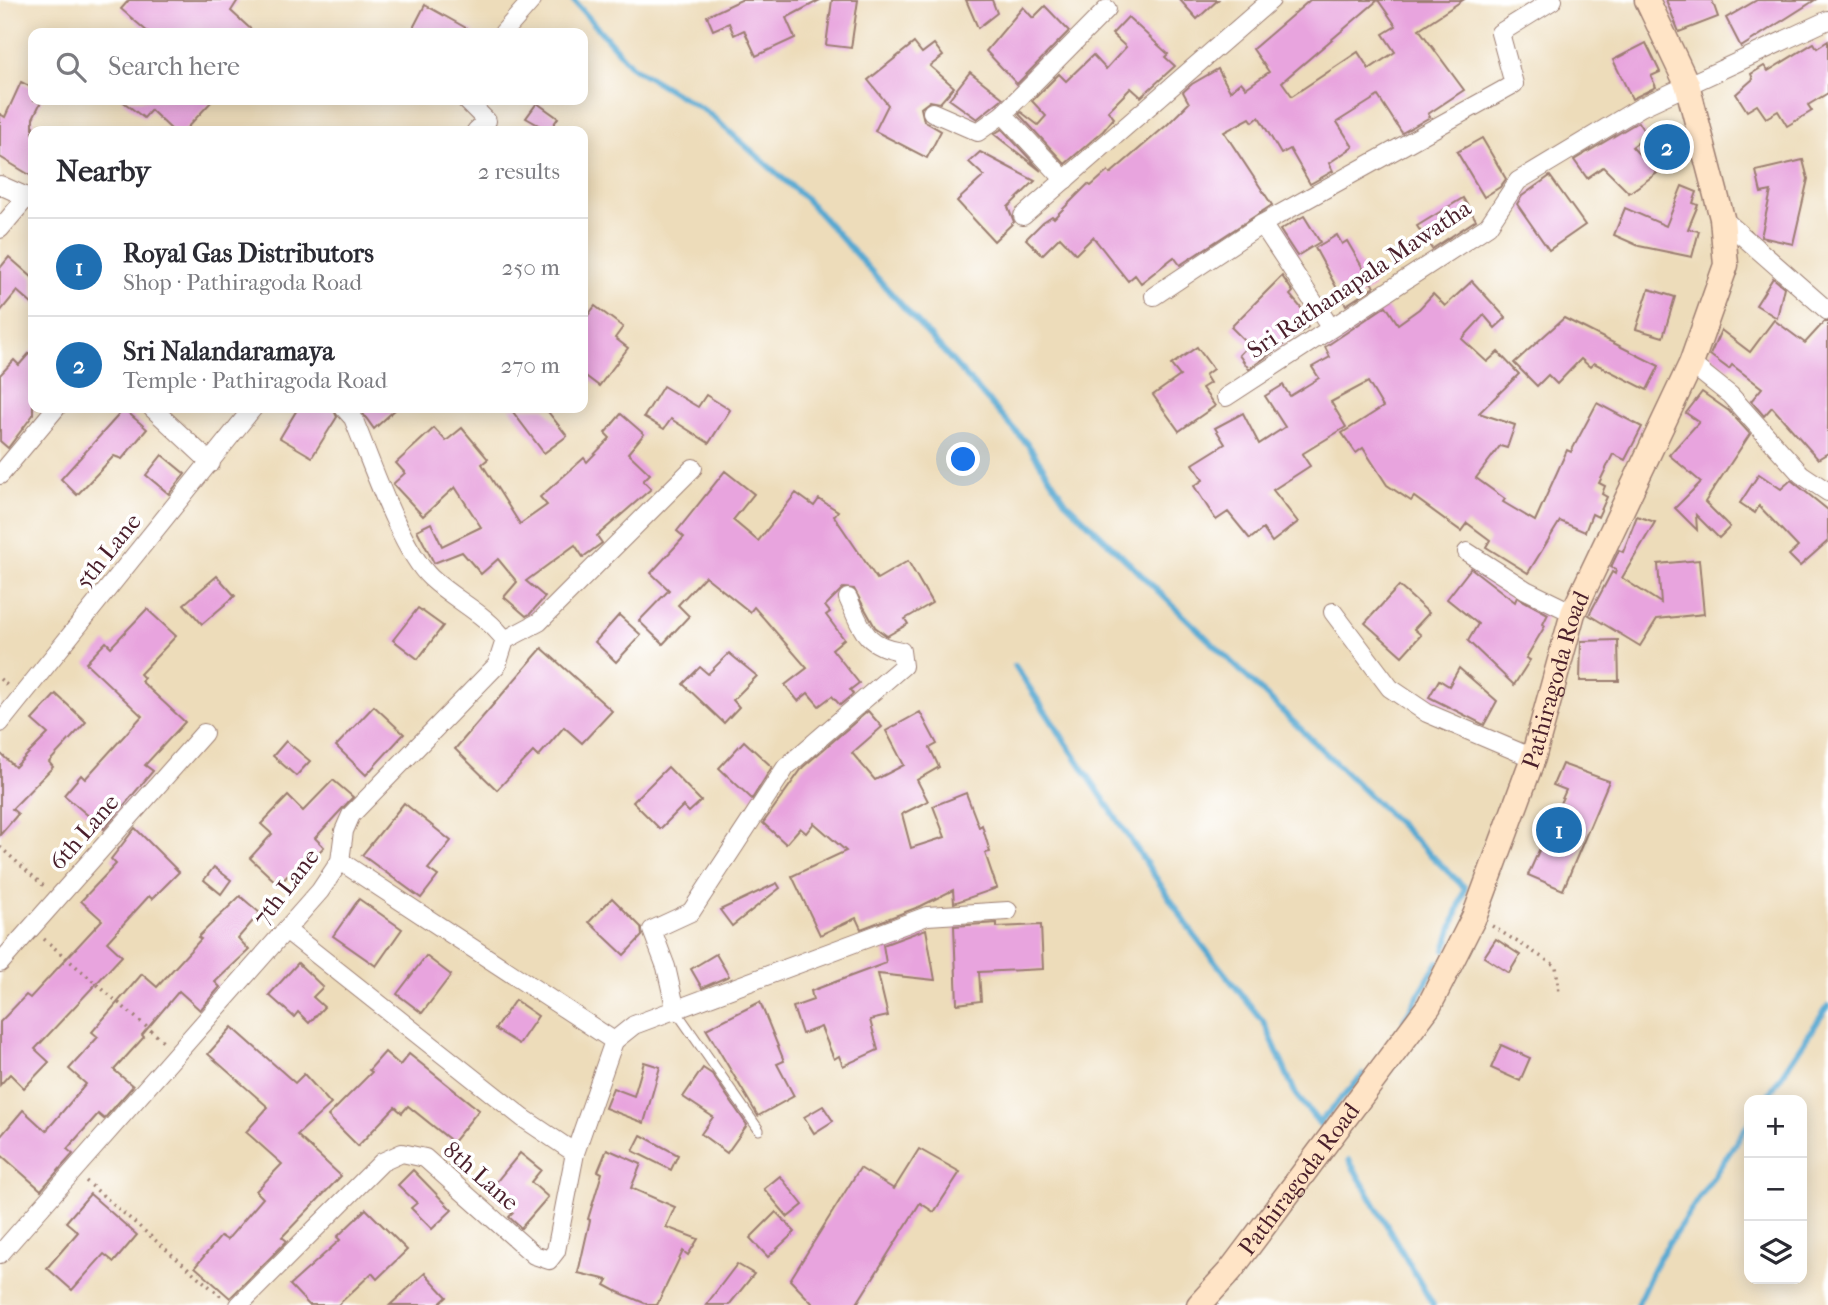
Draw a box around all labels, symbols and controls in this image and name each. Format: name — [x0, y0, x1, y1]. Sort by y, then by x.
search box — [28, 28, 588, 105]
icon: search — [52, 48, 90, 86]
text: Search here — [108, 51, 240, 82]
pin: 2 — [1644, 121, 1690, 173]
text: Nearby — [56, 154, 151, 189]
text: 2 results — [478, 158, 560, 185]
street label: Sri Rathanapala Mawatha — [1242, 193, 1477, 364]
text: Royal Gas Distributors — [123, 238, 374, 269]
text: 1 — [75, 254, 83, 281]
text: 250 m — [502, 254, 560, 281]
text: Shop · Pathiragoda Road — [123, 269, 362, 296]
text: Sri Nalandaramaya — [123, 336, 334, 367]
text: 2 — [73, 352, 85, 379]
text: 270 m — [500, 352, 560, 379]
text: Temple · Pathiragoda Road — [123, 367, 387, 394]
your location — [946, 442, 980, 476]
street label: 5th Lane — [69, 508, 147, 594]
street label: Pathiragoda Road — [1516, 586, 1596, 773]
street label: 6th Lane — [43, 788, 125, 876]
pin: 1 — [1536, 804, 1582, 856]
street label: 7th Lane — [247, 843, 325, 931]
map controls — [1744, 1095, 1807, 1284]
button: + — [1744, 1095, 1807, 1158]
street label: Pathiragoda Road — [1233, 1096, 1366, 1261]
street label: 8th Lane — [438, 1136, 524, 1216]
button: − — [1744, 1158, 1807, 1221]
button: layers — [1744, 1221, 1807, 1284]

